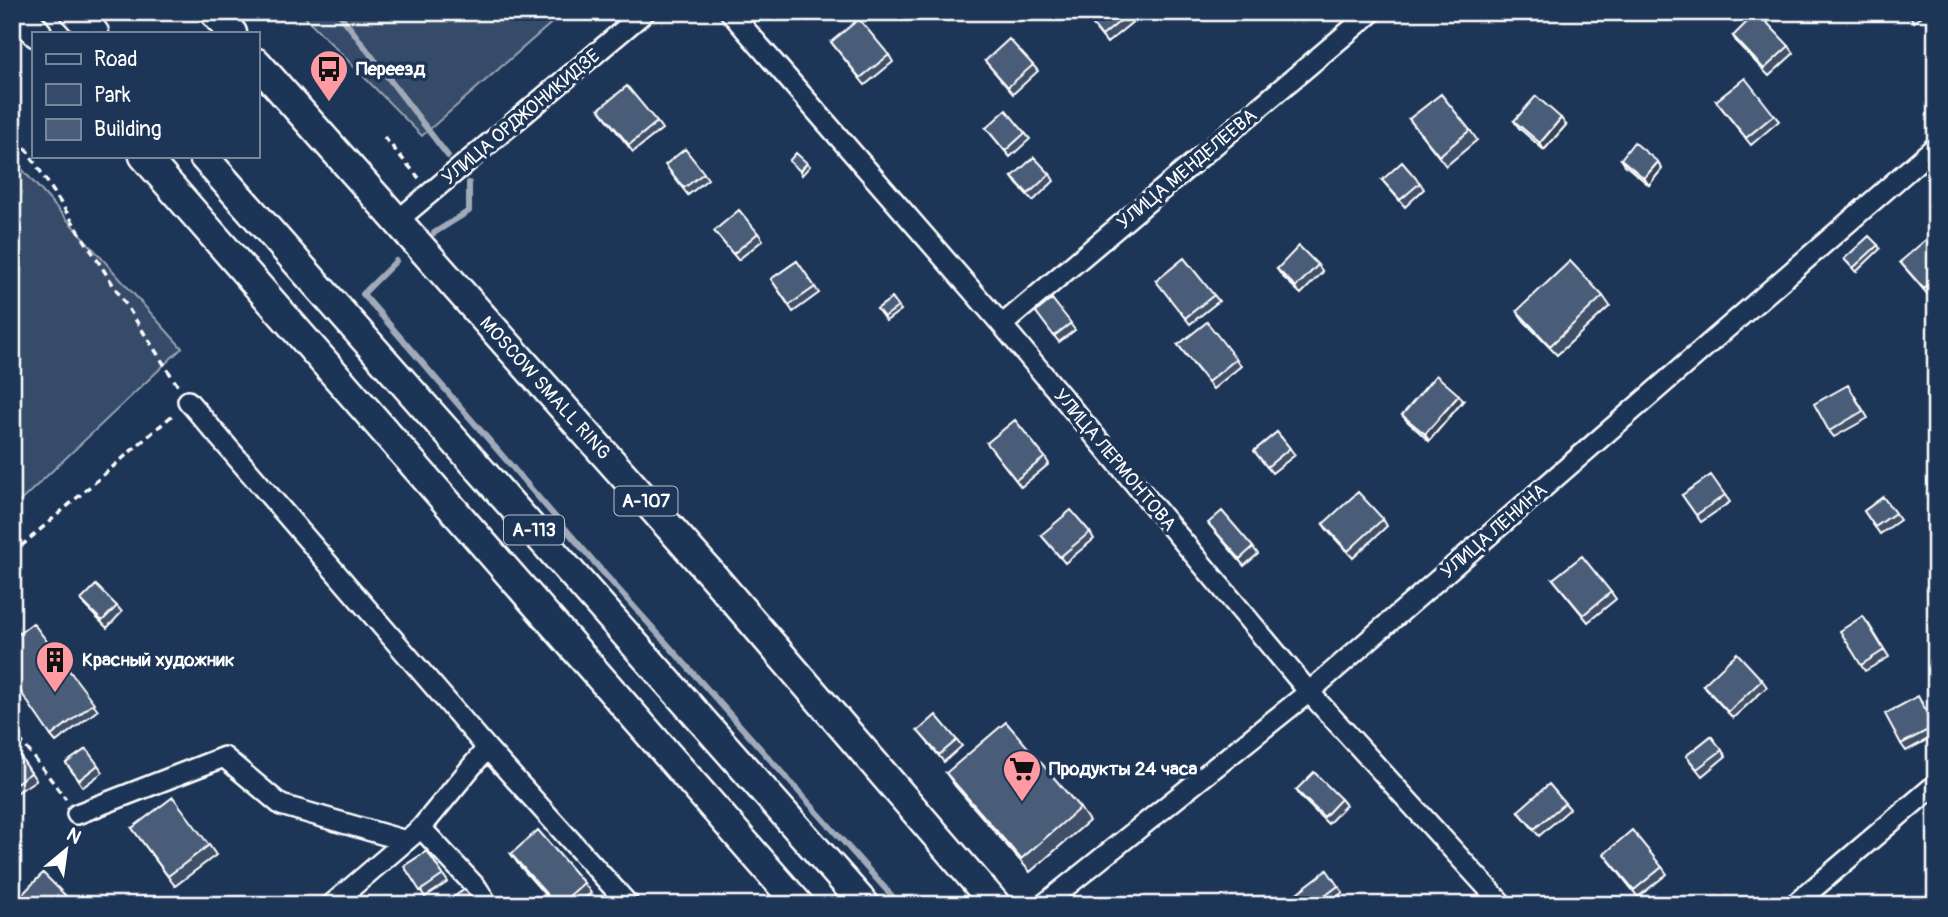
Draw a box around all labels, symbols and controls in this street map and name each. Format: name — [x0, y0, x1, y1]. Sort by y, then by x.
legend — [32, 32, 259, 158]
street label: УЛИЦА ОРДЖОНИКИДЗЕ — [437, 44, 605, 190]
text: Road — [94, 46, 138, 73]
bus stop icon: Переезд — [308, 48, 350, 103]
place label: Переезд — [356, 57, 426, 81]
text: Park — [94, 82, 131, 109]
street label: УЛИЦА МЕНДЕЛЕЕВА — [1112, 103, 1262, 235]
text: Building — [94, 116, 161, 143]
street label: MOSCOW SMALL RING — [474, 311, 616, 465]
street label: УЛИЦА ЛЕРМОНТОВА — [1048, 384, 1182, 536]
street label: УЛИЦА ЛЕНИНА — [1436, 478, 1552, 584]
road number: А-107 — [614, 486, 678, 516]
road number: А-113 — [504, 516, 564, 544]
building icon: Красный художник — [34, 639, 76, 694]
place label: Красный художник — [82, 648, 235, 672]
supermarket icon: Продукты 24 часа — [1001, 748, 1043, 803]
place label: Продукты 24 часа — [1049, 757, 1198, 781]
north arrow — [32, 816, 102, 886]
text: N — [62, 822, 85, 850]

